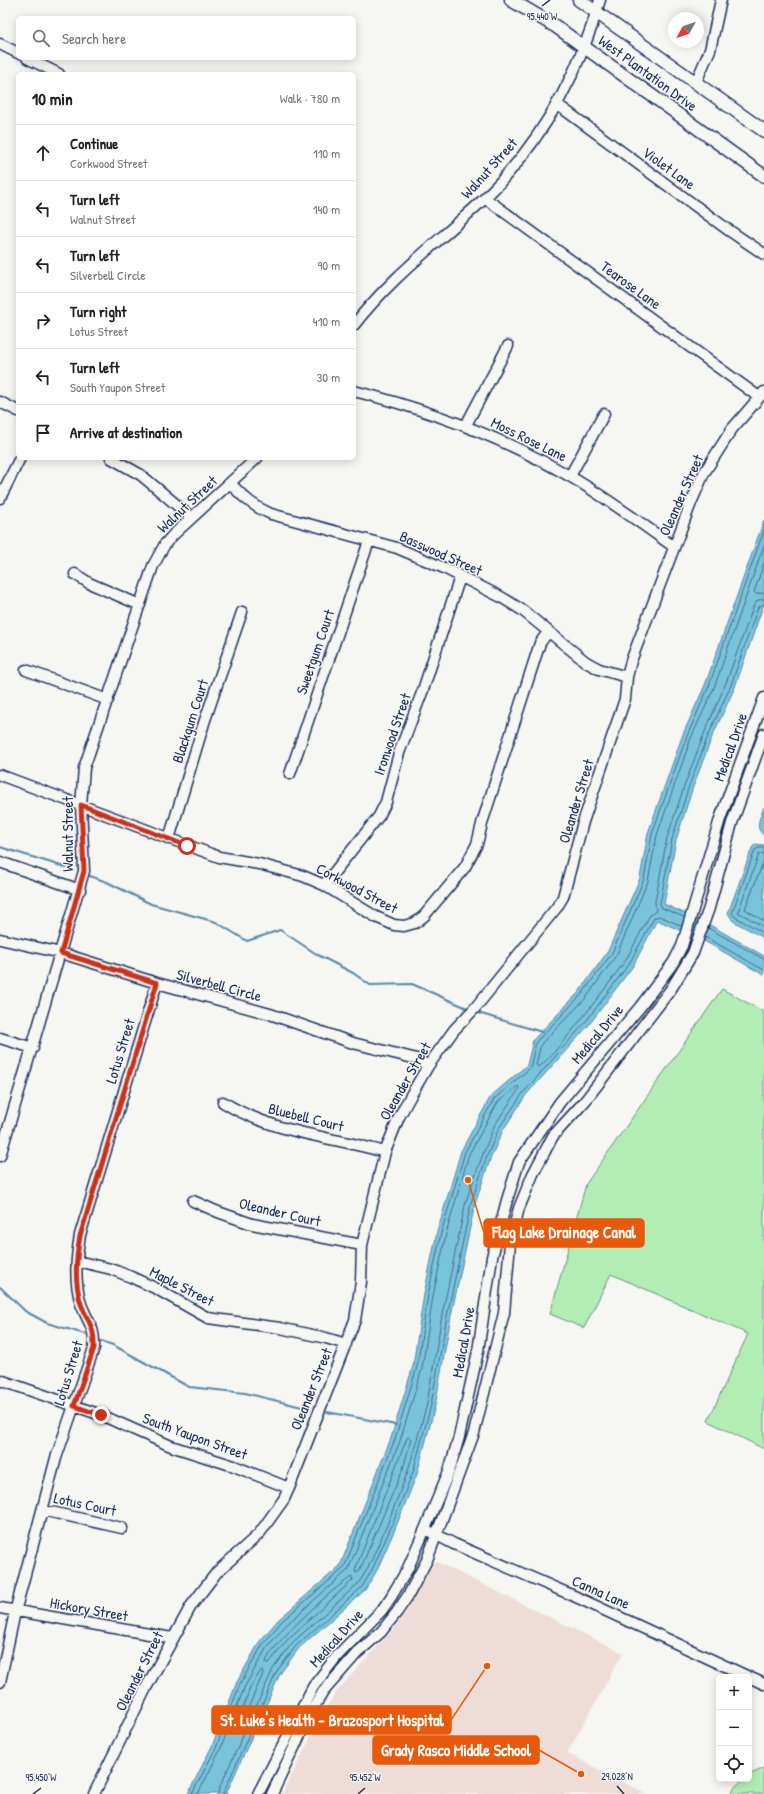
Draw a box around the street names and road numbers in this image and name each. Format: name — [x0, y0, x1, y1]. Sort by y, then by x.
street label: West Plantation Drive — [594, 30, 702, 116]
street label: Walnut Street — [456, 132, 523, 203]
street label: Violet Lane — [638, 142, 700, 194]
street label: Tearose Lane — [596, 256, 666, 314]
street label: Moss Rose Lane — [487, 412, 571, 466]
street label: Oleander Street — [654, 450, 709, 539]
street label: Walnut Street — [152, 470, 222, 537]
street label: Basswood Street — [396, 525, 486, 581]
street label: Sweetgum Court — [291, 606, 340, 697]
street label: Blackgum Court — [167, 676, 214, 766]
street label: Ironwood Street — [368, 689, 416, 778]
street label: Medical Drive — [708, 710, 752, 784]
street label: Oleander Street — [553, 756, 599, 846]
street label: Walnut Street — [57, 795, 78, 872]
street label: Corkwood Street — [313, 858, 402, 919]
street label: Silverbell Circle — [174, 964, 264, 1006]
street label: Medical Drive — [566, 1000, 628, 1068]
street label: Lotus Street — [100, 1015, 140, 1086]
street label: Oleander Street — [374, 1037, 436, 1124]
street label: Bluebell Court — [266, 1098, 347, 1137]
street label: Oleander Court — [237, 1192, 324, 1232]
street label: Maple Street — [146, 1261, 218, 1312]
street label: Medical Drive — [446, 1305, 480, 1379]
street label: Lotus Street — [48, 1337, 88, 1408]
street label: Oleander Street — [285, 1344, 337, 1433]
street label: South Yaupon Street — [140, 1407, 251, 1465]
street label: Lotus Court — [52, 1487, 119, 1521]
street label: Canna Lane — [569, 1570, 633, 1614]
street label: Hickory Street — [48, 1592, 131, 1626]
street label: Medical Drive — [304, 1604, 368, 1672]
street label: Oleander Street — [110, 1627, 168, 1714]

